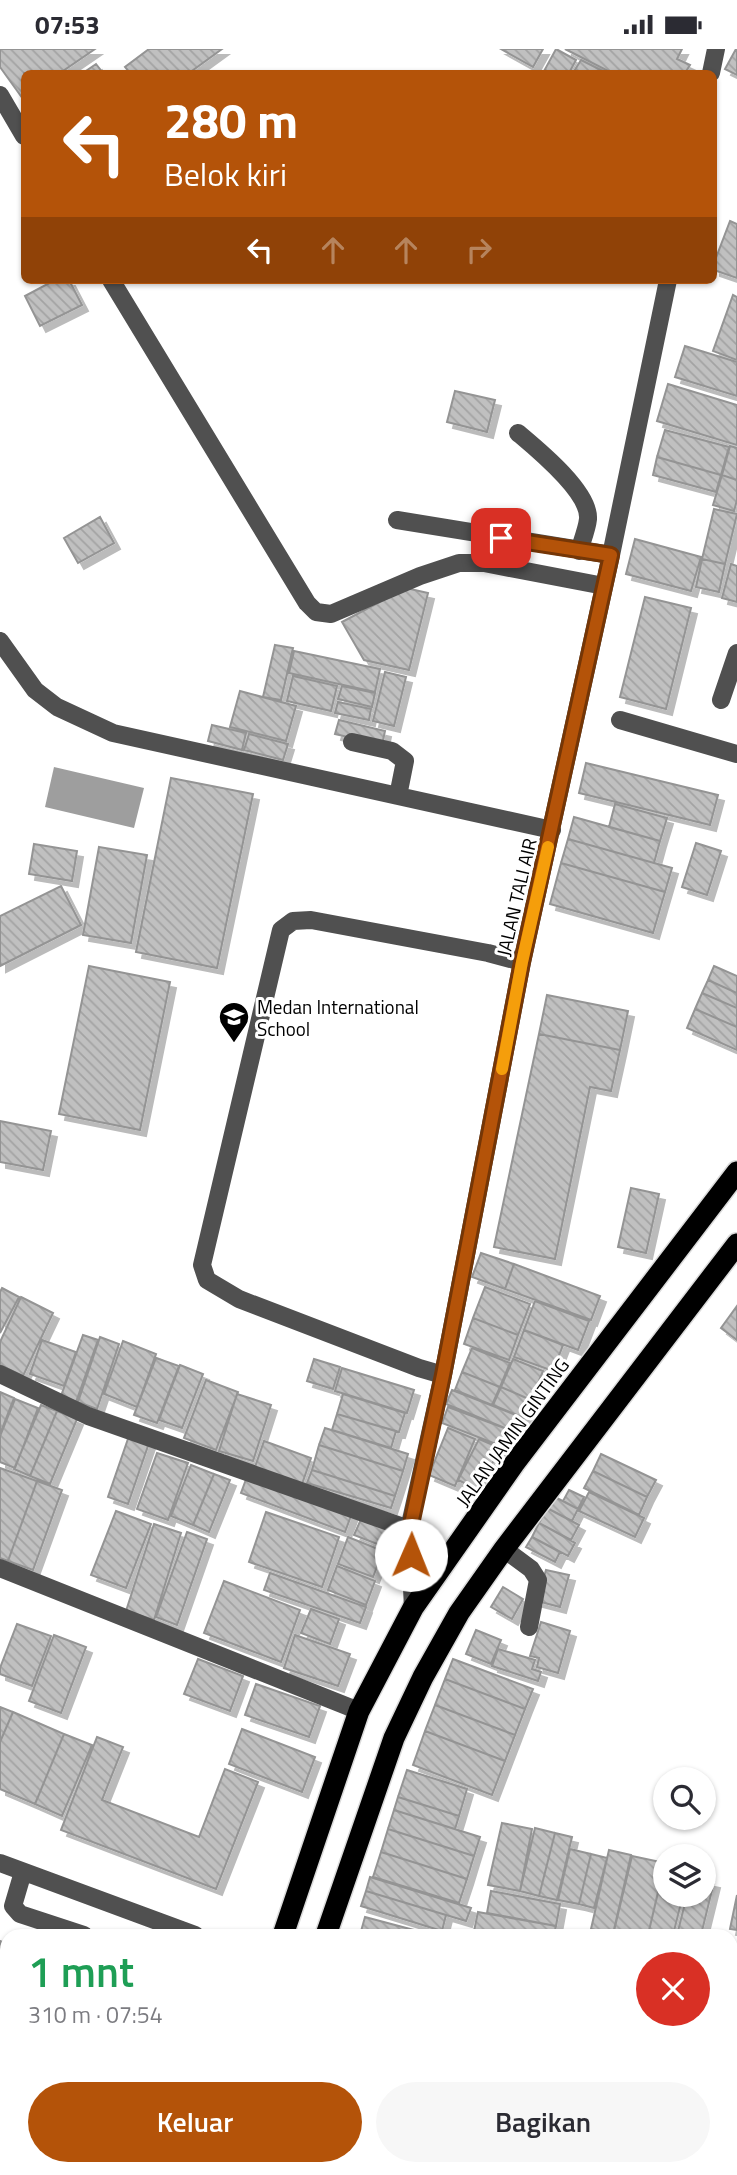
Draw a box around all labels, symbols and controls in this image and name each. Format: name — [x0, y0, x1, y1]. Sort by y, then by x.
text: 07:53 — [35, 5, 100, 44]
text: 280 m — [164, 82, 298, 157]
icon: left — [49, 98, 140, 189]
text: Belok kiri — [164, 150, 287, 198]
icon: left — [241, 231, 279, 269]
icon: ahead — [314, 231, 352, 269]
icon: ahead — [387, 231, 425, 269]
icon: right — [460, 231, 498, 269]
pin — [471, 508, 531, 568]
icon: arrive — [482, 519, 520, 557]
street label: JALAN TALI AIR — [488, 835, 544, 959]
place label: Medan International School — [257, 992, 419, 1043]
school or university icon: Medan International School — [217, 1000, 251, 1044]
street label: JALAN JAMIN GINTING — [448, 1352, 576, 1512]
position arrow — [374, 1518, 448, 1592]
map controls — [653, 1767, 716, 1907]
button: search — [653, 1767, 716, 1830]
button: layers — [653, 1844, 716, 1907]
text: 1 mnt — [28, 1939, 134, 2003]
button: close — [636, 1952, 710, 2026]
text: 310 m · 07:54 — [28, 1997, 163, 2032]
button: Keluar — [28, 2082, 362, 2162]
button: Bagikan — [376, 2082, 710, 2162]

